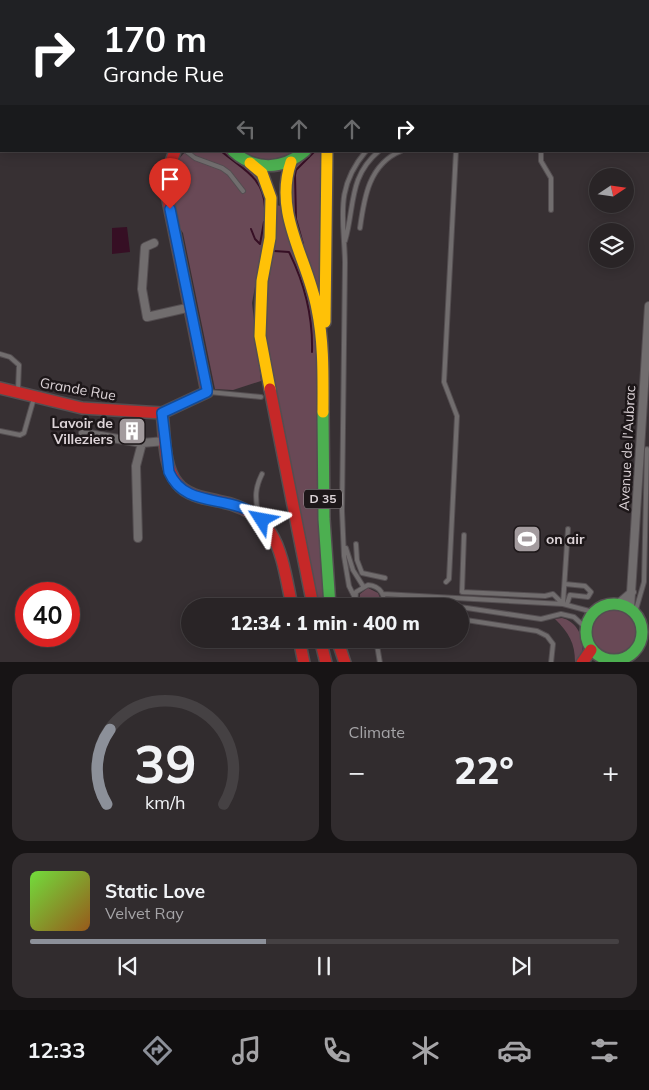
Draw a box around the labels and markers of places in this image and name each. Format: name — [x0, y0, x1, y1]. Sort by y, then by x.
pin — [149, 158, 191, 209]
place label: Lavoir de Villeziers — [51, 414, 113, 448]
building icon: Lavoir de Villeziers — [117, 416, 147, 446]
sports icon: on air — [512, 524, 542, 554]
place label: on air — [546, 530, 585, 548]

